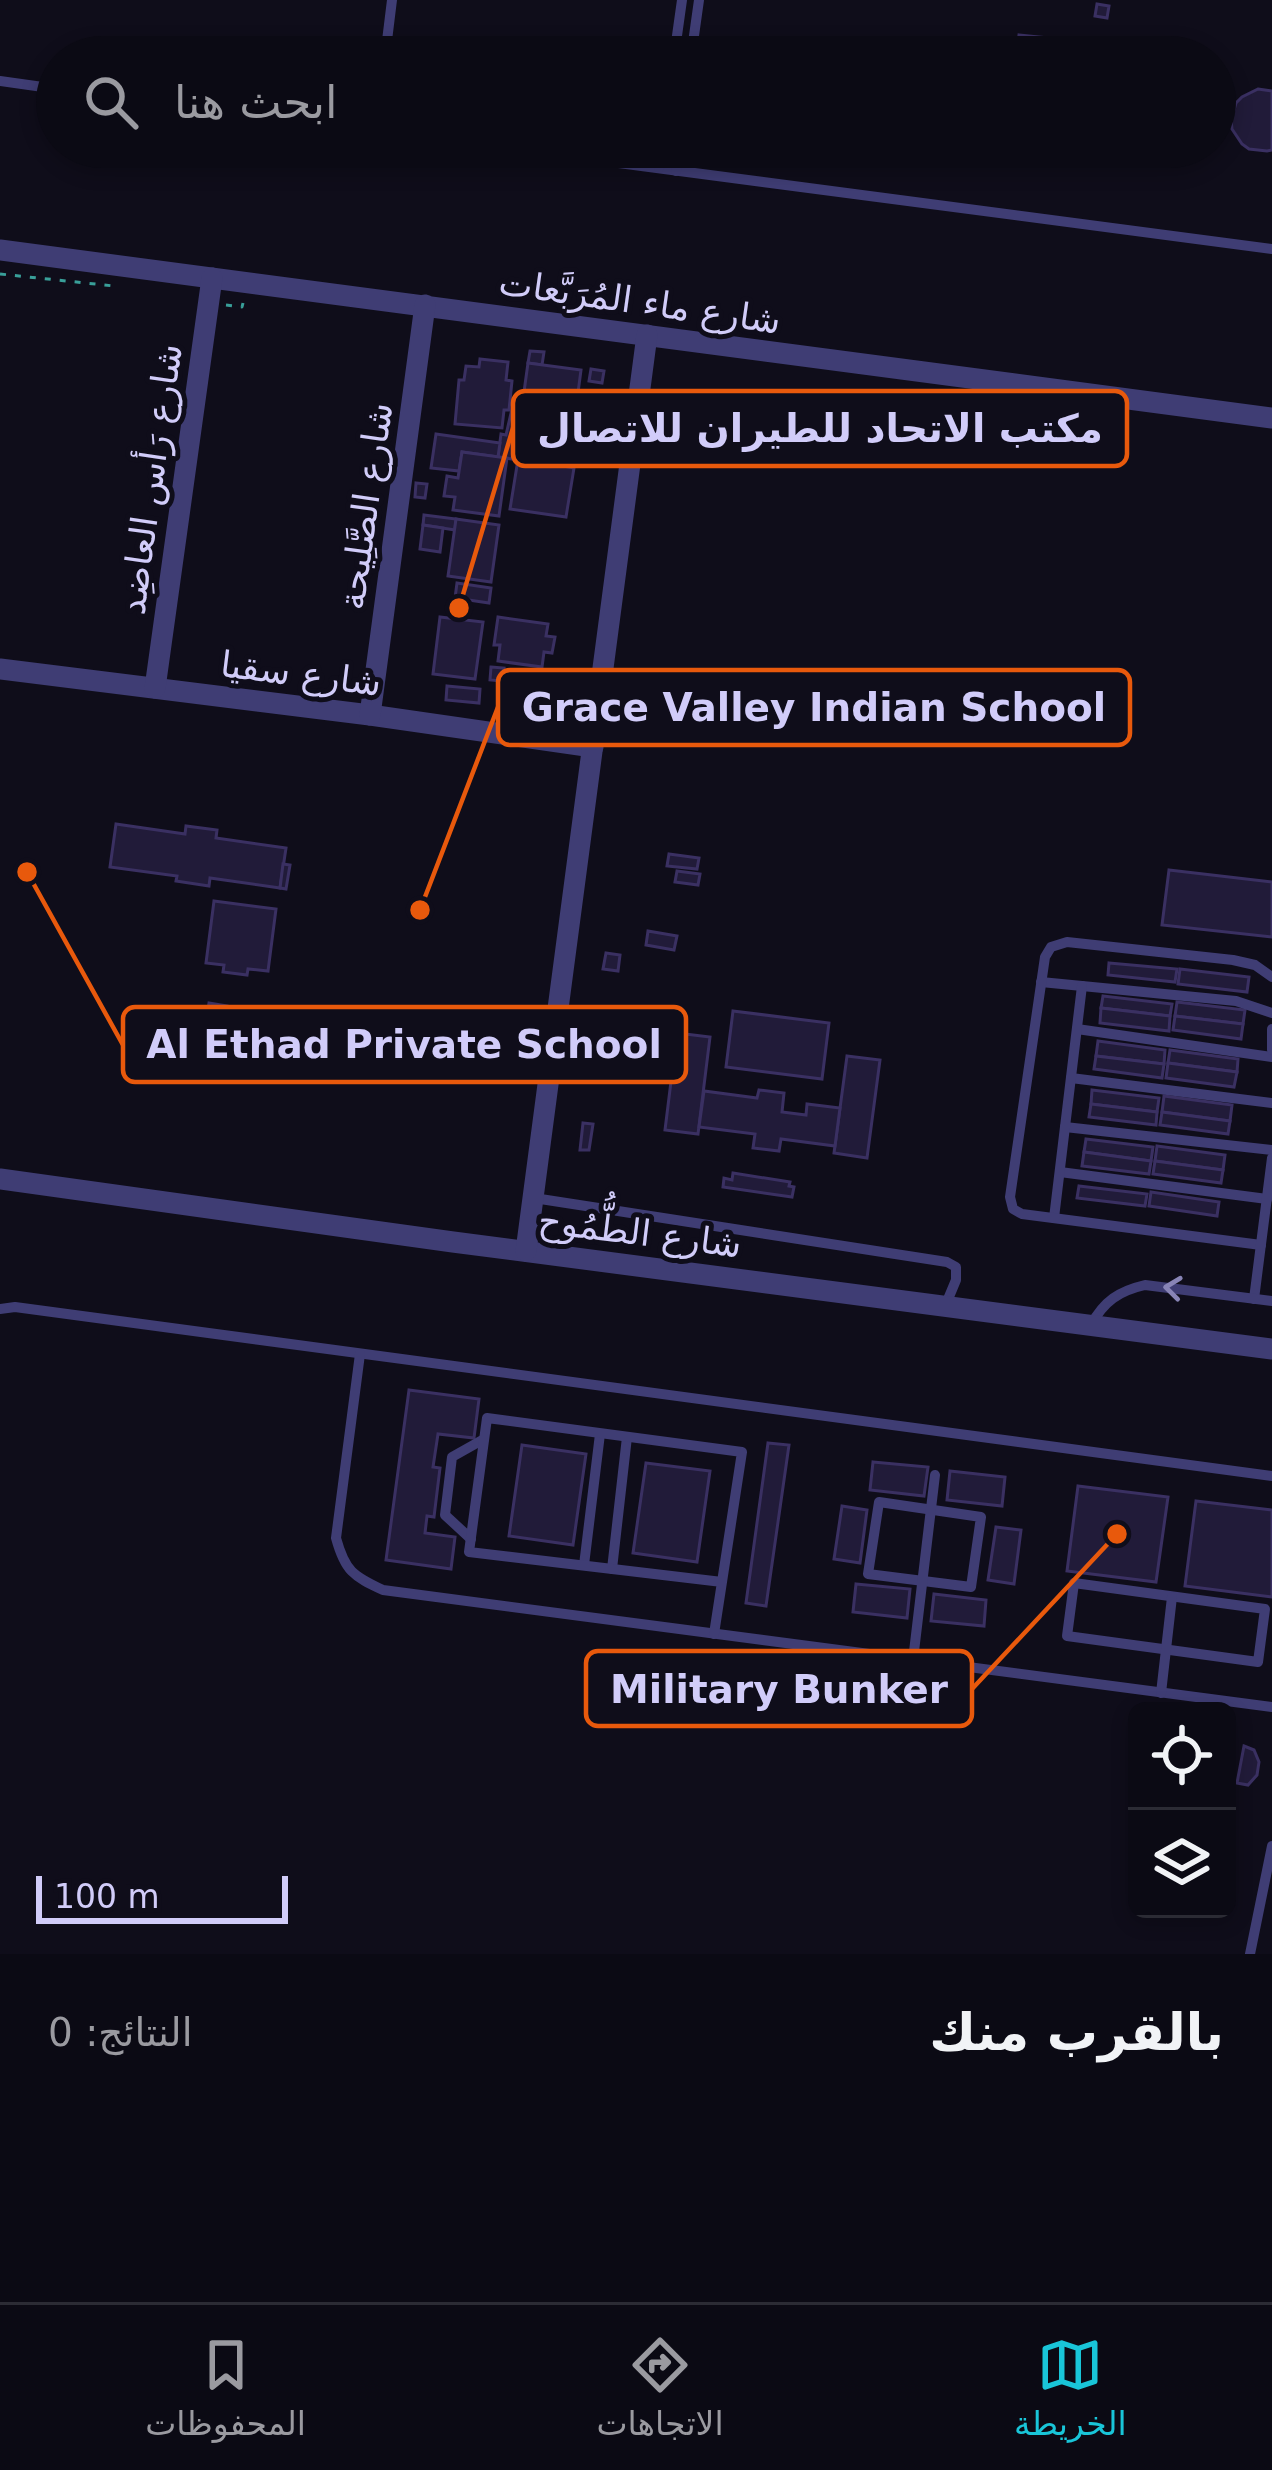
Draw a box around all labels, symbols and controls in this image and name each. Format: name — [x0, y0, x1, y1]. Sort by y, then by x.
search box — [36, 36, 1236, 168]
icon: search — [78, 69, 144, 135]
text: ابحث هنا — [174, 76, 338, 129]
street label: شارع ماء المُرَبَّعات — [496, 261, 783, 343]
street label: شارع رَأس العاضِد — [108, 341, 191, 617]
callout: مكتب الاتحاد للطيران للاتصال — [513, 391, 1127, 466]
street label: شارع الصَّلِيحة — [331, 400, 401, 613]
text: مكتب الاتحاد للطيران للاتصال — [537, 406, 1103, 452]
street label: شارع سقيا — [218, 643, 384, 705]
callout: Grace Valley Indian School — [498, 670, 1130, 745]
text: Grace Valley Indian School — [522, 685, 1106, 730]
callout: Al Ethad Private School — [123, 1007, 686, 1082]
text: Al Ethad Private School — [146, 1022, 662, 1067]
street label: شارع الطُّمُوح — [536, 1183, 746, 1266]
one-way arrow — [1164, 1276, 1183, 1302]
callout: Military Bunker — [586, 1651, 972, 1726]
text: Military Bunker — [610, 1667, 949, 1712]
map controls — [1128, 1702, 1236, 1918]
button: locate — [1128, 1702, 1236, 1810]
button: layers — [1128, 1810, 1236, 1918]
scale bar — [36, 1870, 288, 1923]
text: 100 m — [54, 1877, 160, 1916]
text: بالقرب منك — [929, 2003, 1224, 2062]
text: النتائج: 0 — [48, 2010, 193, 2055]
tab: المحفوظات — [145, 2332, 306, 2443]
tab: الاتجاهات — [597, 2332, 724, 2443]
tab: الخريطة — [1014, 2332, 1127, 2443]

